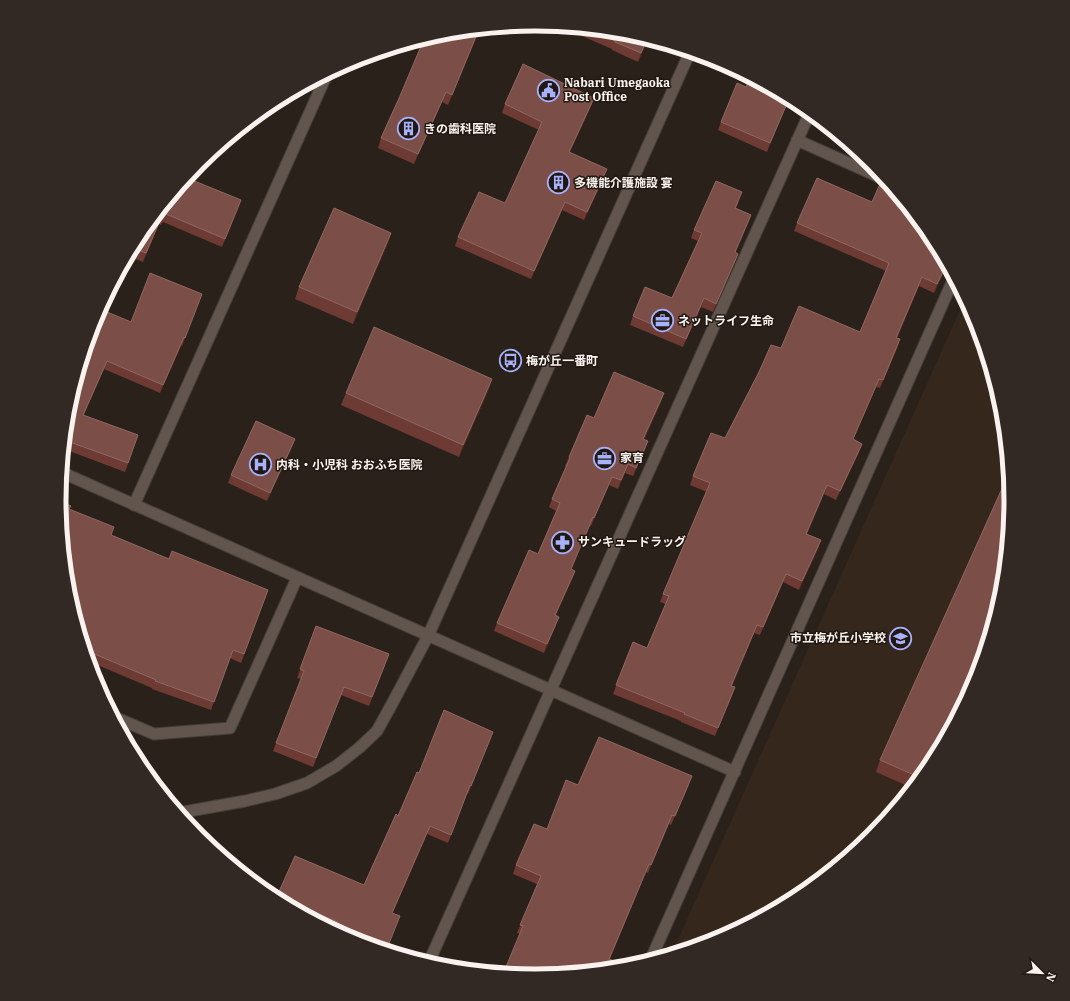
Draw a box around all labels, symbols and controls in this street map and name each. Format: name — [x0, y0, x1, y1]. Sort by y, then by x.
place label: Nabari Umegaoka Post Office — [564, 75, 670, 104]
public building icon: Nabari Umegaoka Post Office — [535, 77, 561, 103]
building icon: きの歯科医院 — [395, 116, 421, 142]
place label: きの歯科医院 — [424, 121, 496, 136]
building icon: 多機能介護施設 宴 — [545, 170, 571, 196]
place label: 多機能介護施設 宴 — [574, 175, 673, 190]
office icon: ネットライフ生命 — [650, 308, 676, 334]
place label: ネットライフ生命 — [678, 313, 774, 328]
bus stop icon: 梅が丘一番町 — [497, 348, 523, 374]
place label: 梅が丘一番町 — [526, 353, 598, 368]
office icon: 家育 — [592, 445, 618, 471]
place label: 家育 — [620, 450, 644, 465]
hospital icon: 内科・小児科 おおふち医院 — [247, 452, 273, 478]
place label: 内科・小児科 おおふち医院 — [276, 457, 422, 472]
pharmacy icon: サンキュードラッグ — [550, 529, 576, 555]
place label: サンキュードラッグ — [578, 534, 686, 549]
school or university icon: 市立梅が丘小学校 — [888, 625, 914, 651]
place label: 市立梅が丘小学校 — [790, 630, 886, 645]
north arrow — [1022, 953, 1062, 993]
text: N — [1043, 970, 1059, 984]

